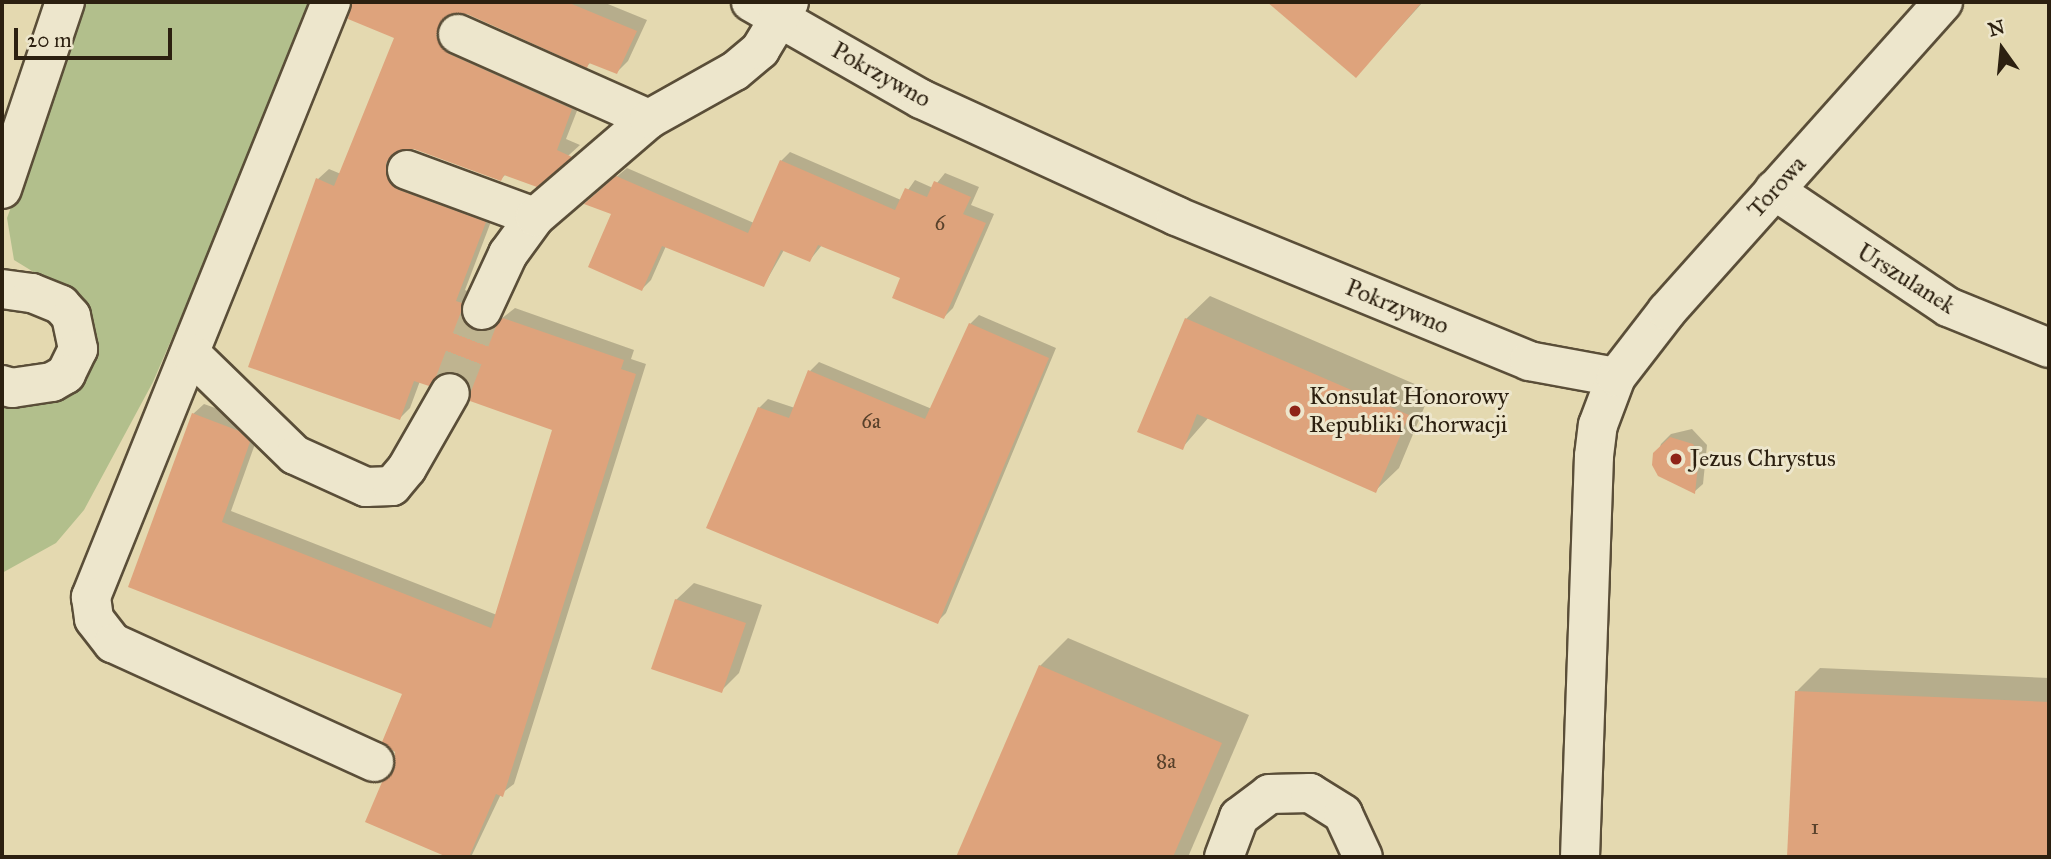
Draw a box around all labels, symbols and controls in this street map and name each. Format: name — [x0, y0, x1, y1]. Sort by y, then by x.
scale bar — [18, 14, 175, 58]
north arrow — [1967, 14, 2037, 84]
text: N — [1986, 15, 2007, 41]
text: 20 m — [27, 27, 72, 53]
street label: Pokrzywno — [826, 36, 936, 114]
street label: Torowa — [1742, 150, 1812, 224]
house number: 6 — [935, 210, 945, 236]
street label: Urszulanek — [1851, 237, 1961, 321]
street label: Pokrzywno — [1341, 273, 1453, 341]
place label: Konsulat Honorowy Republiki Chorwacji — [1309, 383, 1509, 439]
marker: Konsulat Honorowy Republiki Chorwacji — [1287, 403, 1303, 419]
house number: 6a — [861, 408, 881, 434]
place label: Jezus Chrystus — [1690, 445, 1836, 473]
marker: Jezus Chrystus — [1668, 451, 1684, 467]
house number: 8a — [1156, 748, 1176, 774]
house number: 1 — [1811, 814, 1819, 840]

